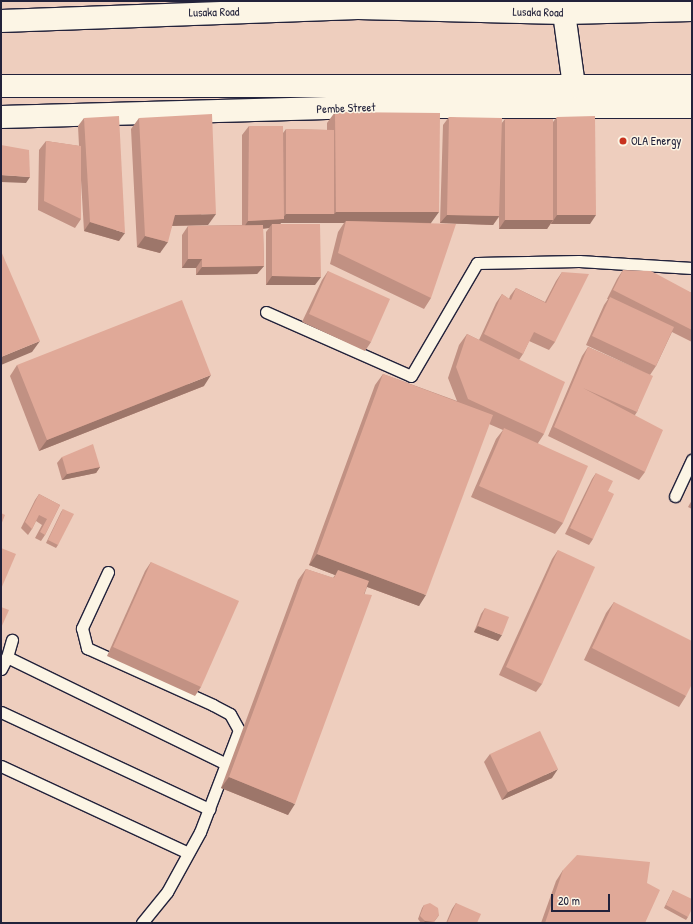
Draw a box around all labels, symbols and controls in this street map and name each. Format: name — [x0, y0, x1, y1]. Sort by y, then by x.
street label: Lusaka Road — [189, 4, 239, 20]
street label: Lusaka Road — [513, 4, 563, 20]
street label: Pembe Street — [316, 100, 376, 116]
place label: OLA Energy — [631, 134, 681, 148]
marker: OLA Energy — [618, 136, 628, 146]
scale bar — [553, 886, 612, 912]
text: 20 m — [558, 892, 580, 909]

